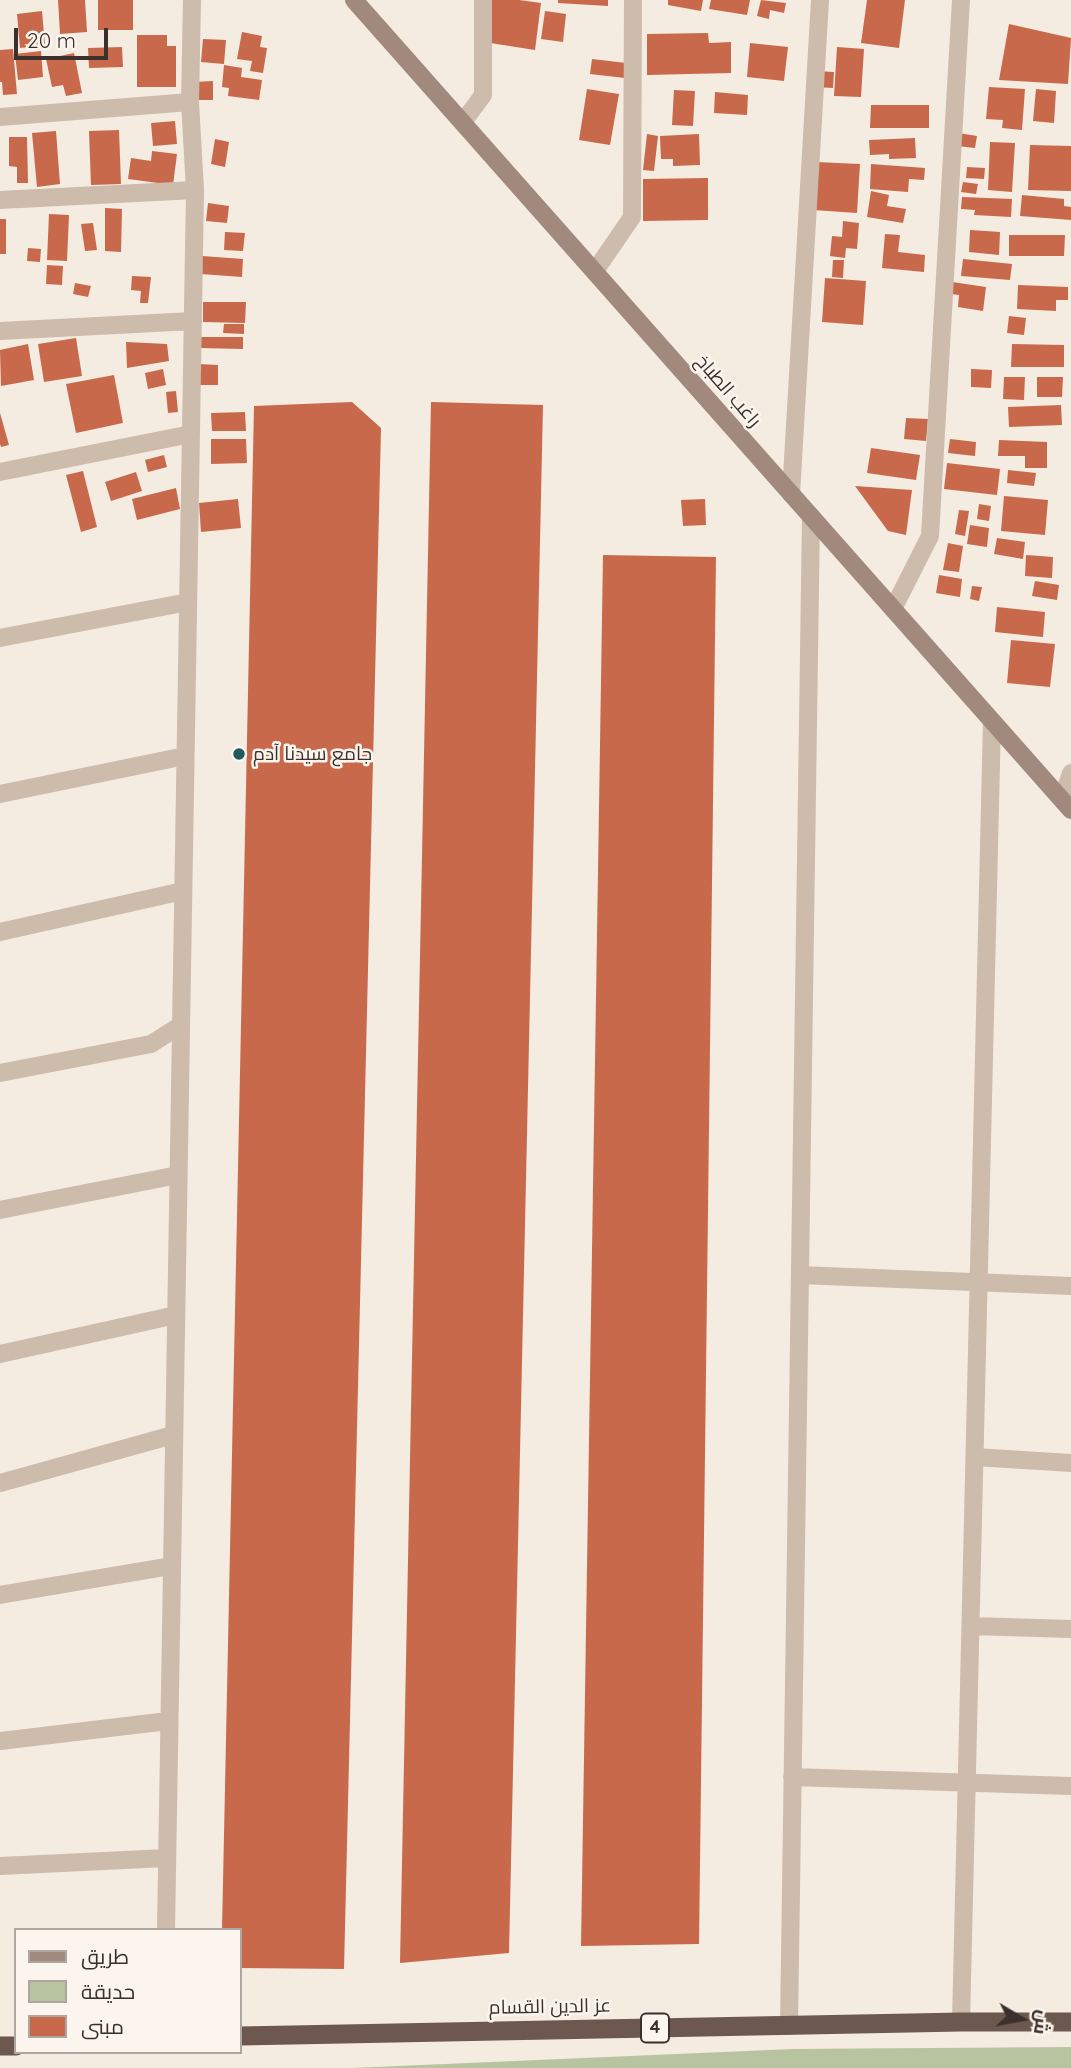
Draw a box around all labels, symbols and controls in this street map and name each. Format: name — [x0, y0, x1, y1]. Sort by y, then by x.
scale bar — [18, 14, 112, 58]
text: 20 m — [27, 27, 76, 53]
street label: راغب الطباخ — [690, 350, 766, 432]
place label: جامع سيدنا آدم — [253, 743, 372, 765]
marker: جامع سيدنا آدم — [231, 746, 247, 762]
legend — [14, 1928, 242, 2054]
text: طريق — [81, 1943, 129, 1969]
text: حديقة — [81, 1978, 135, 2004]
north arrow — [987, 1984, 1057, 2054]
street label: عز الدين القسام — [489, 1995, 611, 2019]
text: ش — [1029, 2009, 1057, 2037]
text: مبنى — [81, 2013, 124, 2039]
road number: 4 — [641, 2014, 669, 2042]

